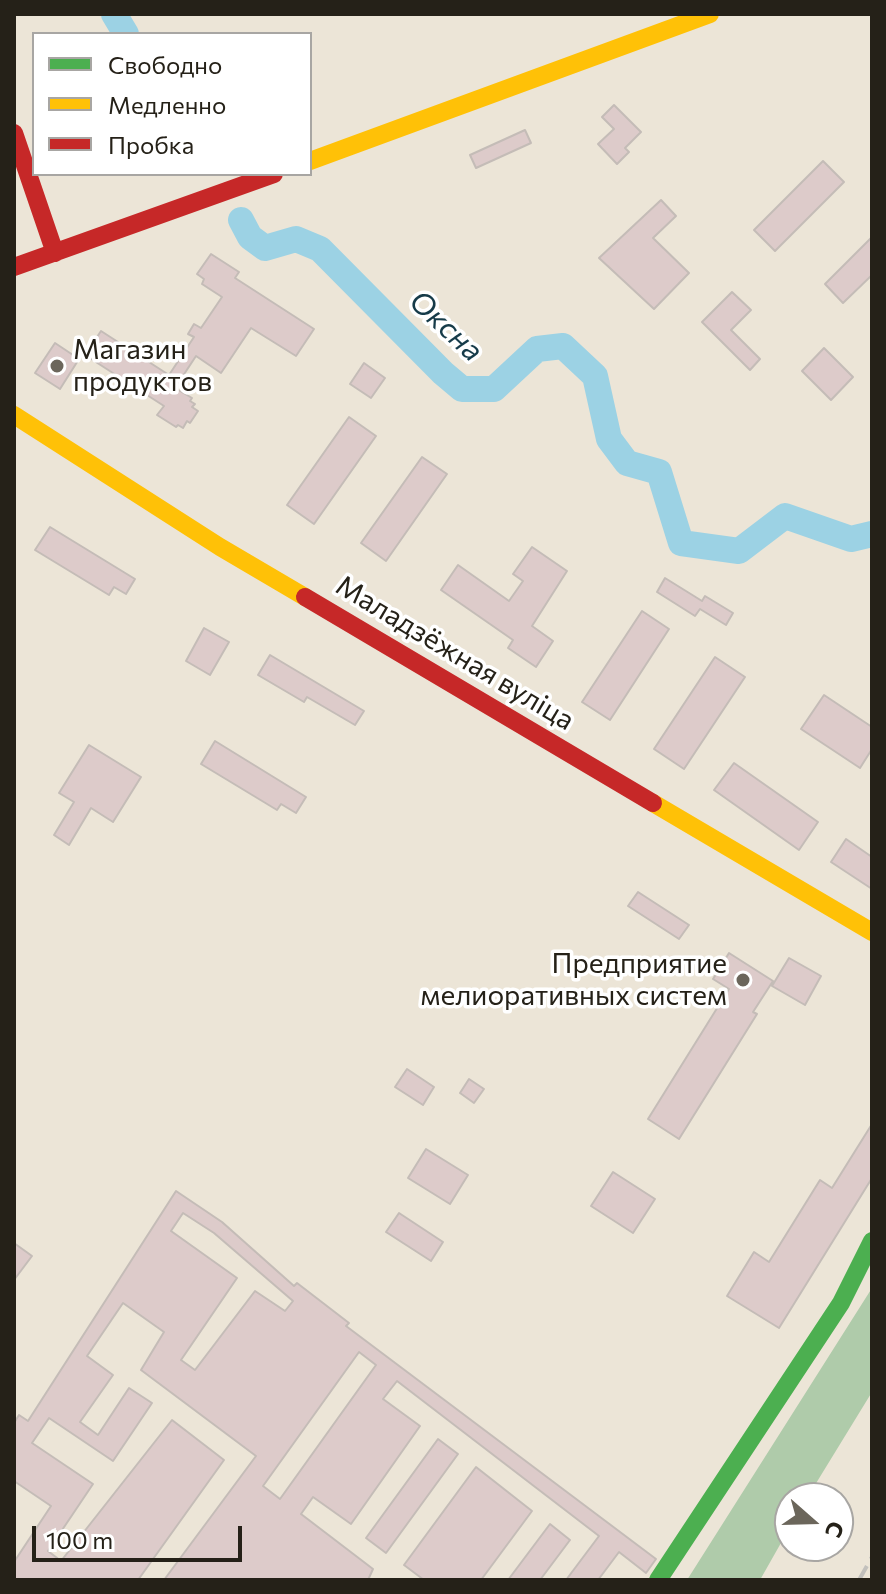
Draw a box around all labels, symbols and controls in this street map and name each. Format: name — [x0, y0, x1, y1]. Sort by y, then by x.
legend — [32, 32, 312, 176]
text: Свободно — [108, 50, 222, 79]
text: Медленно — [108, 90, 226, 119]
text: Пробка — [108, 130, 194, 159]
water label: Оксна — [402, 283, 490, 369]
place label: Магазин продуктов — [73, 333, 212, 399]
marker: Магазин продуктов — [48, 357, 66, 375]
street label: Маладзёжная вуліца — [330, 569, 580, 737]
place label: Предприятие мелиоративных систем — [421, 947, 727, 1013]
marker: Предприятие мелиоративных систем — [734, 971, 752, 989]
north arrow — [774, 1482, 854, 1562]
scale bar — [36, 1510, 246, 1560]
text: С — [820, 1518, 850, 1541]
text: 100 m — [46, 1525, 113, 1554]

